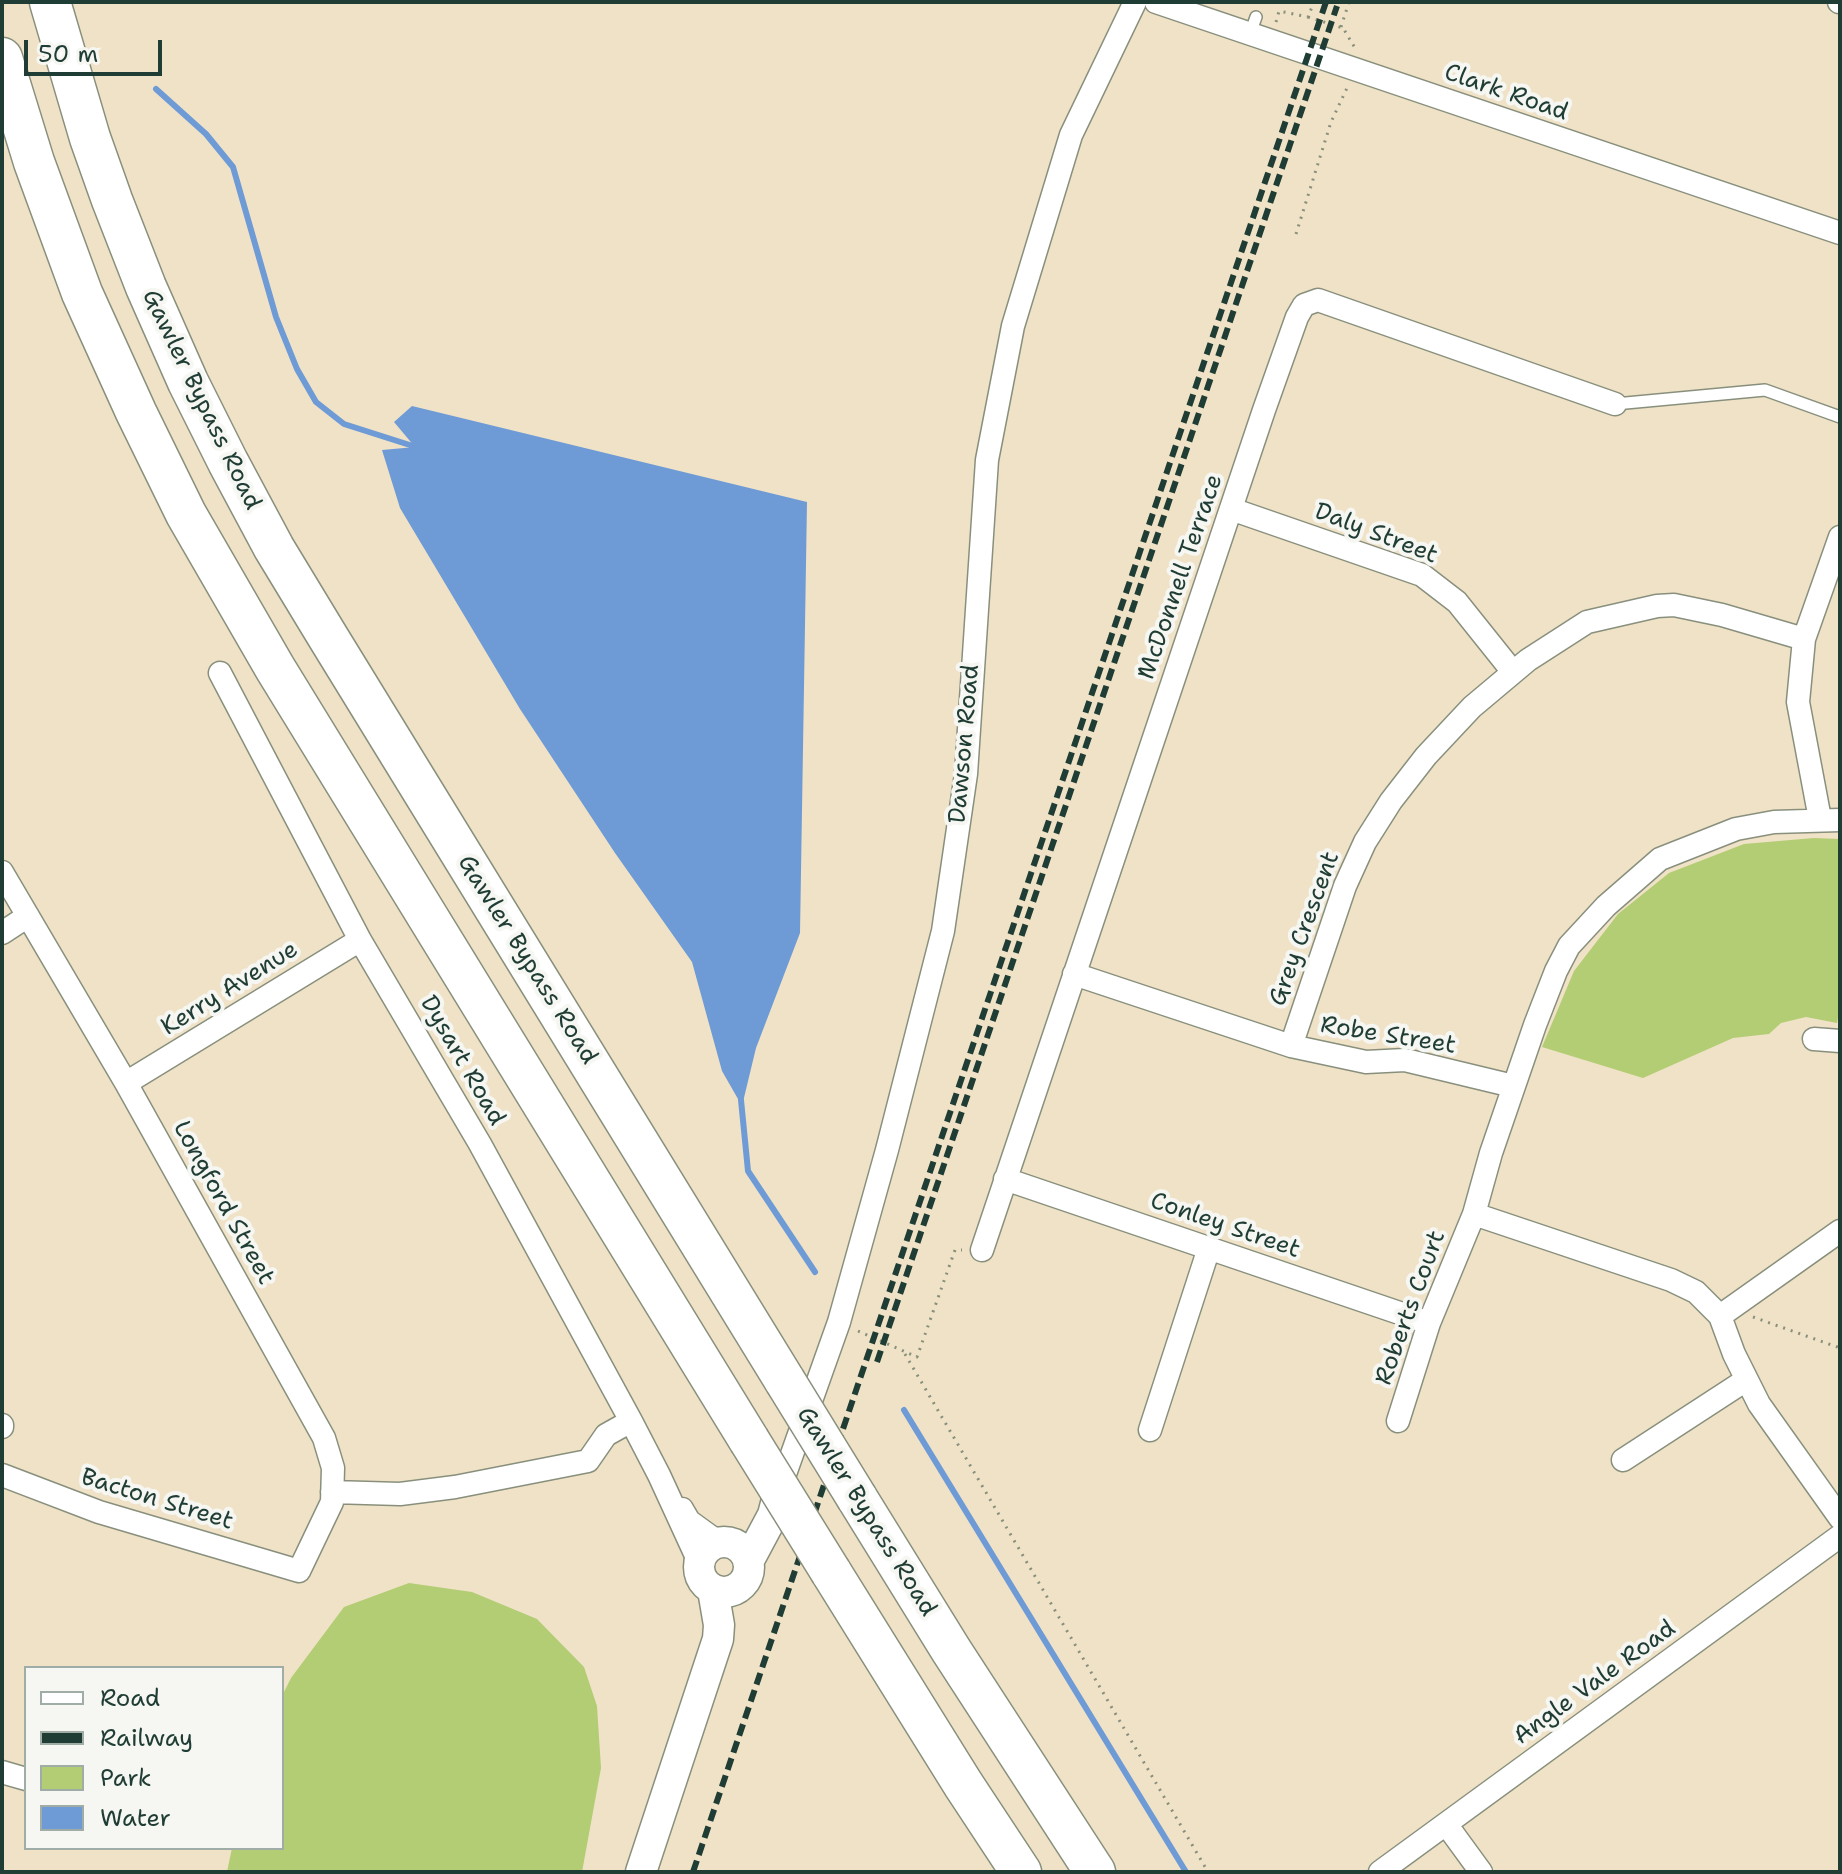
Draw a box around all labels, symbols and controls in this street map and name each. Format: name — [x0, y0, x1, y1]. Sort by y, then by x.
scale bar — [28, 24, 166, 74]
text: 50 m — [38, 38, 98, 70]
street label: Clark Road — [1440, 58, 1572, 128]
street label: Gawler Bypass Road — [135, 285, 267, 515]
street label: McDonnell Terrace — [1132, 471, 1230, 683]
street label: Daly Street — [1310, 497, 1442, 571]
street label: Dawson Road — [944, 663, 986, 825]
street label: Grey Crescent — [1264, 848, 1346, 1010]
street label: Gawler Bypass Road — [451, 850, 603, 1070]
street label: Kerry Avenue — [156, 936, 304, 1042]
street label: Dysart Road — [413, 991, 511, 1131]
street label: Robe Street — [1318, 1011, 1458, 1061]
street label: Longford Street — [166, 1116, 280, 1290]
street label: Conley Street — [1146, 1187, 1304, 1265]
street label: Roberts Court — [1370, 1227, 1452, 1389]
street label: Gawler Bypass Road — [790, 1402, 942, 1622]
street label: Bacton Street — [77, 1463, 237, 1537]
street label: Angle Vale Road — [1508, 1615, 1682, 1751]
legend — [24, 1666, 284, 1850]
text: Road — [100, 1682, 160, 1714]
text: Railway — [100, 1722, 193, 1754]
text: Park — [100, 1762, 152, 1794]
text: Water — [100, 1802, 171, 1834]

